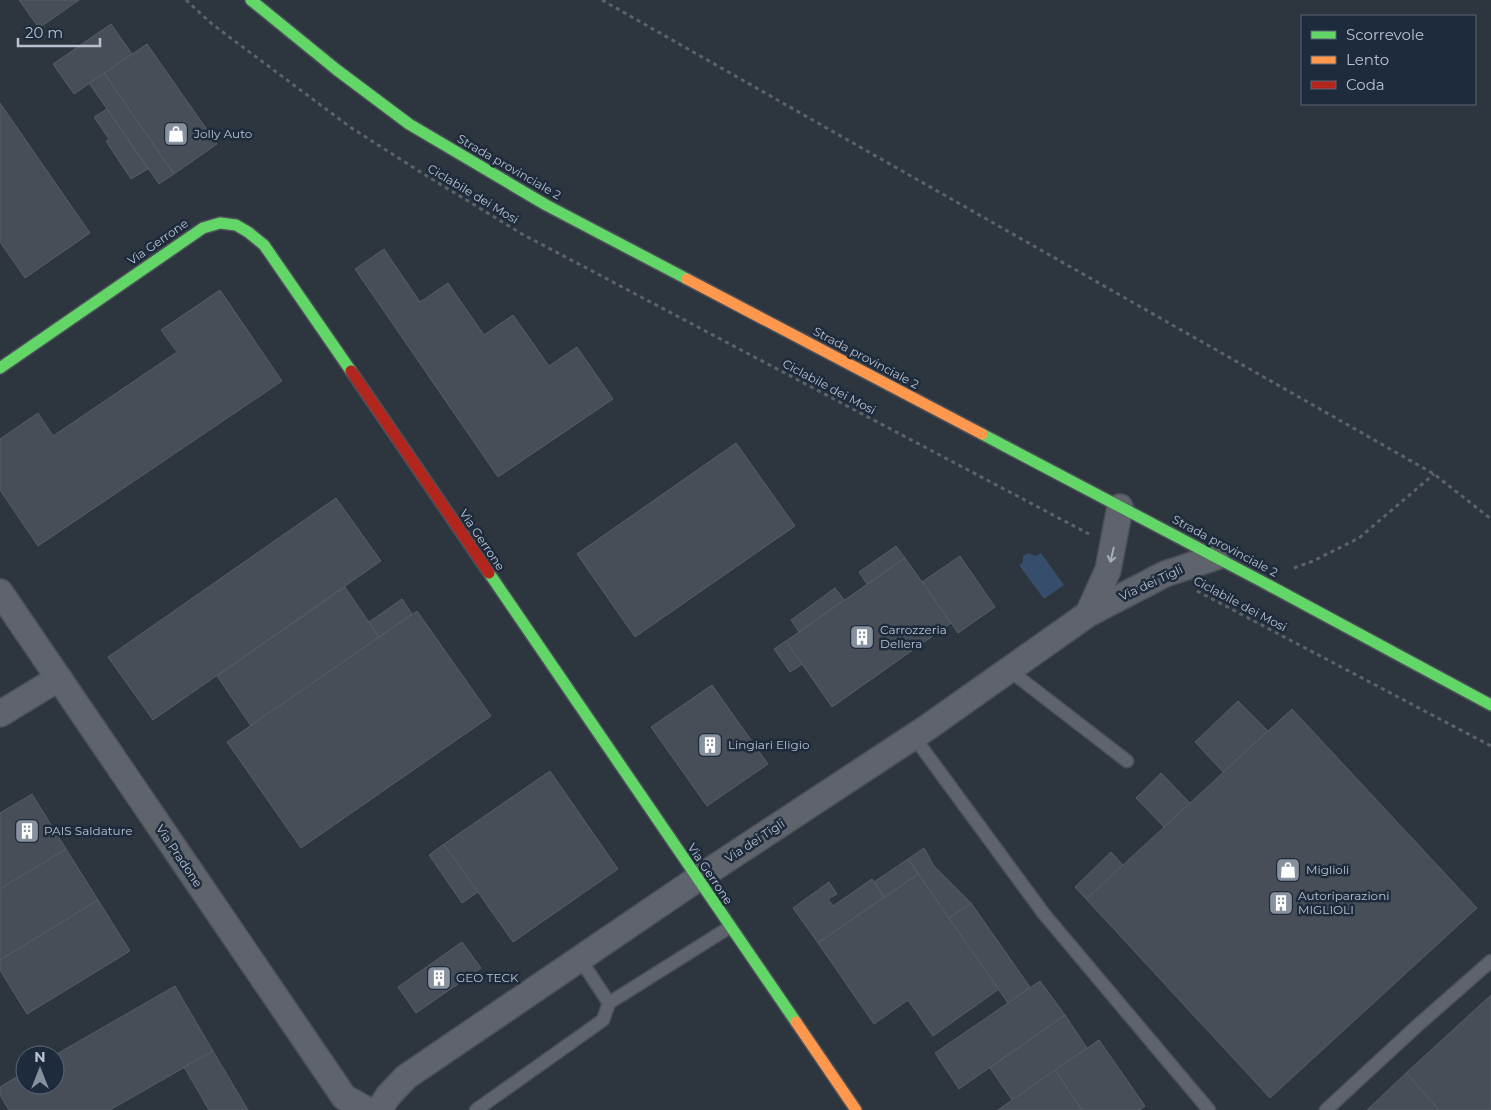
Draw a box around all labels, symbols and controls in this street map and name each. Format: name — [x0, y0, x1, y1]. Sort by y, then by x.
scale bar — [18, 15, 100, 47]
legend — [1301, 15, 1476, 105]
text: 20 m — [25, 23, 63, 42]
text: Scorrevole — [1346, 25, 1424, 44]
text: Lento — [1346, 50, 1389, 69]
text: Coda — [1346, 75, 1385, 94]
shop icon: Jolly Auto — [163, 121, 189, 147]
place label: Jolly Auto — [193, 126, 252, 141]
street label: Strada provinciale 2 — [455, 131, 564, 203]
street label: Ciclabile dei Mosi — [425, 160, 521, 227]
street label: Via Gerrone — [125, 215, 191, 268]
street label: Strada provinciale 2 — [811, 323, 922, 392]
street label: Ciclabile dei Mosi — [780, 356, 878, 417]
street label: Via Gerrone — [457, 506, 508, 573]
street label: Strada provinciale 2 — [1170, 511, 1281, 580]
one-way arrow — [1107, 546, 1116, 562]
street label: Via dei Tigli — [1117, 561, 1185, 604]
street label: Ciclabile dei Mosi — [1191, 573, 1289, 634]
place label: Carrozzeria Dellera — [880, 622, 947, 651]
building icon: Carrozzeria Dellera — [849, 624, 875, 650]
building icon: Lingiari Eligio — [697, 732, 723, 758]
place label: Lingiari Eligio — [728, 737, 809, 752]
street label: Via dei Tigli — [722, 816, 787, 865]
building icon: PAIS Saldature — [14, 818, 40, 844]
street label: Via Pradone — [153, 822, 206, 890]
place label: PAIS Saldature — [44, 823, 133, 838]
street label: Via Gerrone — [685, 840, 736, 907]
shop icon: Miglioli — [1275, 857, 1301, 883]
place label: Miglioli — [1306, 862, 1349, 877]
place label: Autoriparazioni MIGLIOLI — [1298, 888, 1389, 917]
building icon: Autoriparazioni MIGLIOLI — [1268, 890, 1294, 916]
building icon: GEO TECK — [426, 965, 452, 991]
place label: GEO TECK — [456, 970, 519, 985]
north arrow — [15, 1045, 65, 1095]
text: N — [34, 1048, 46, 1066]

